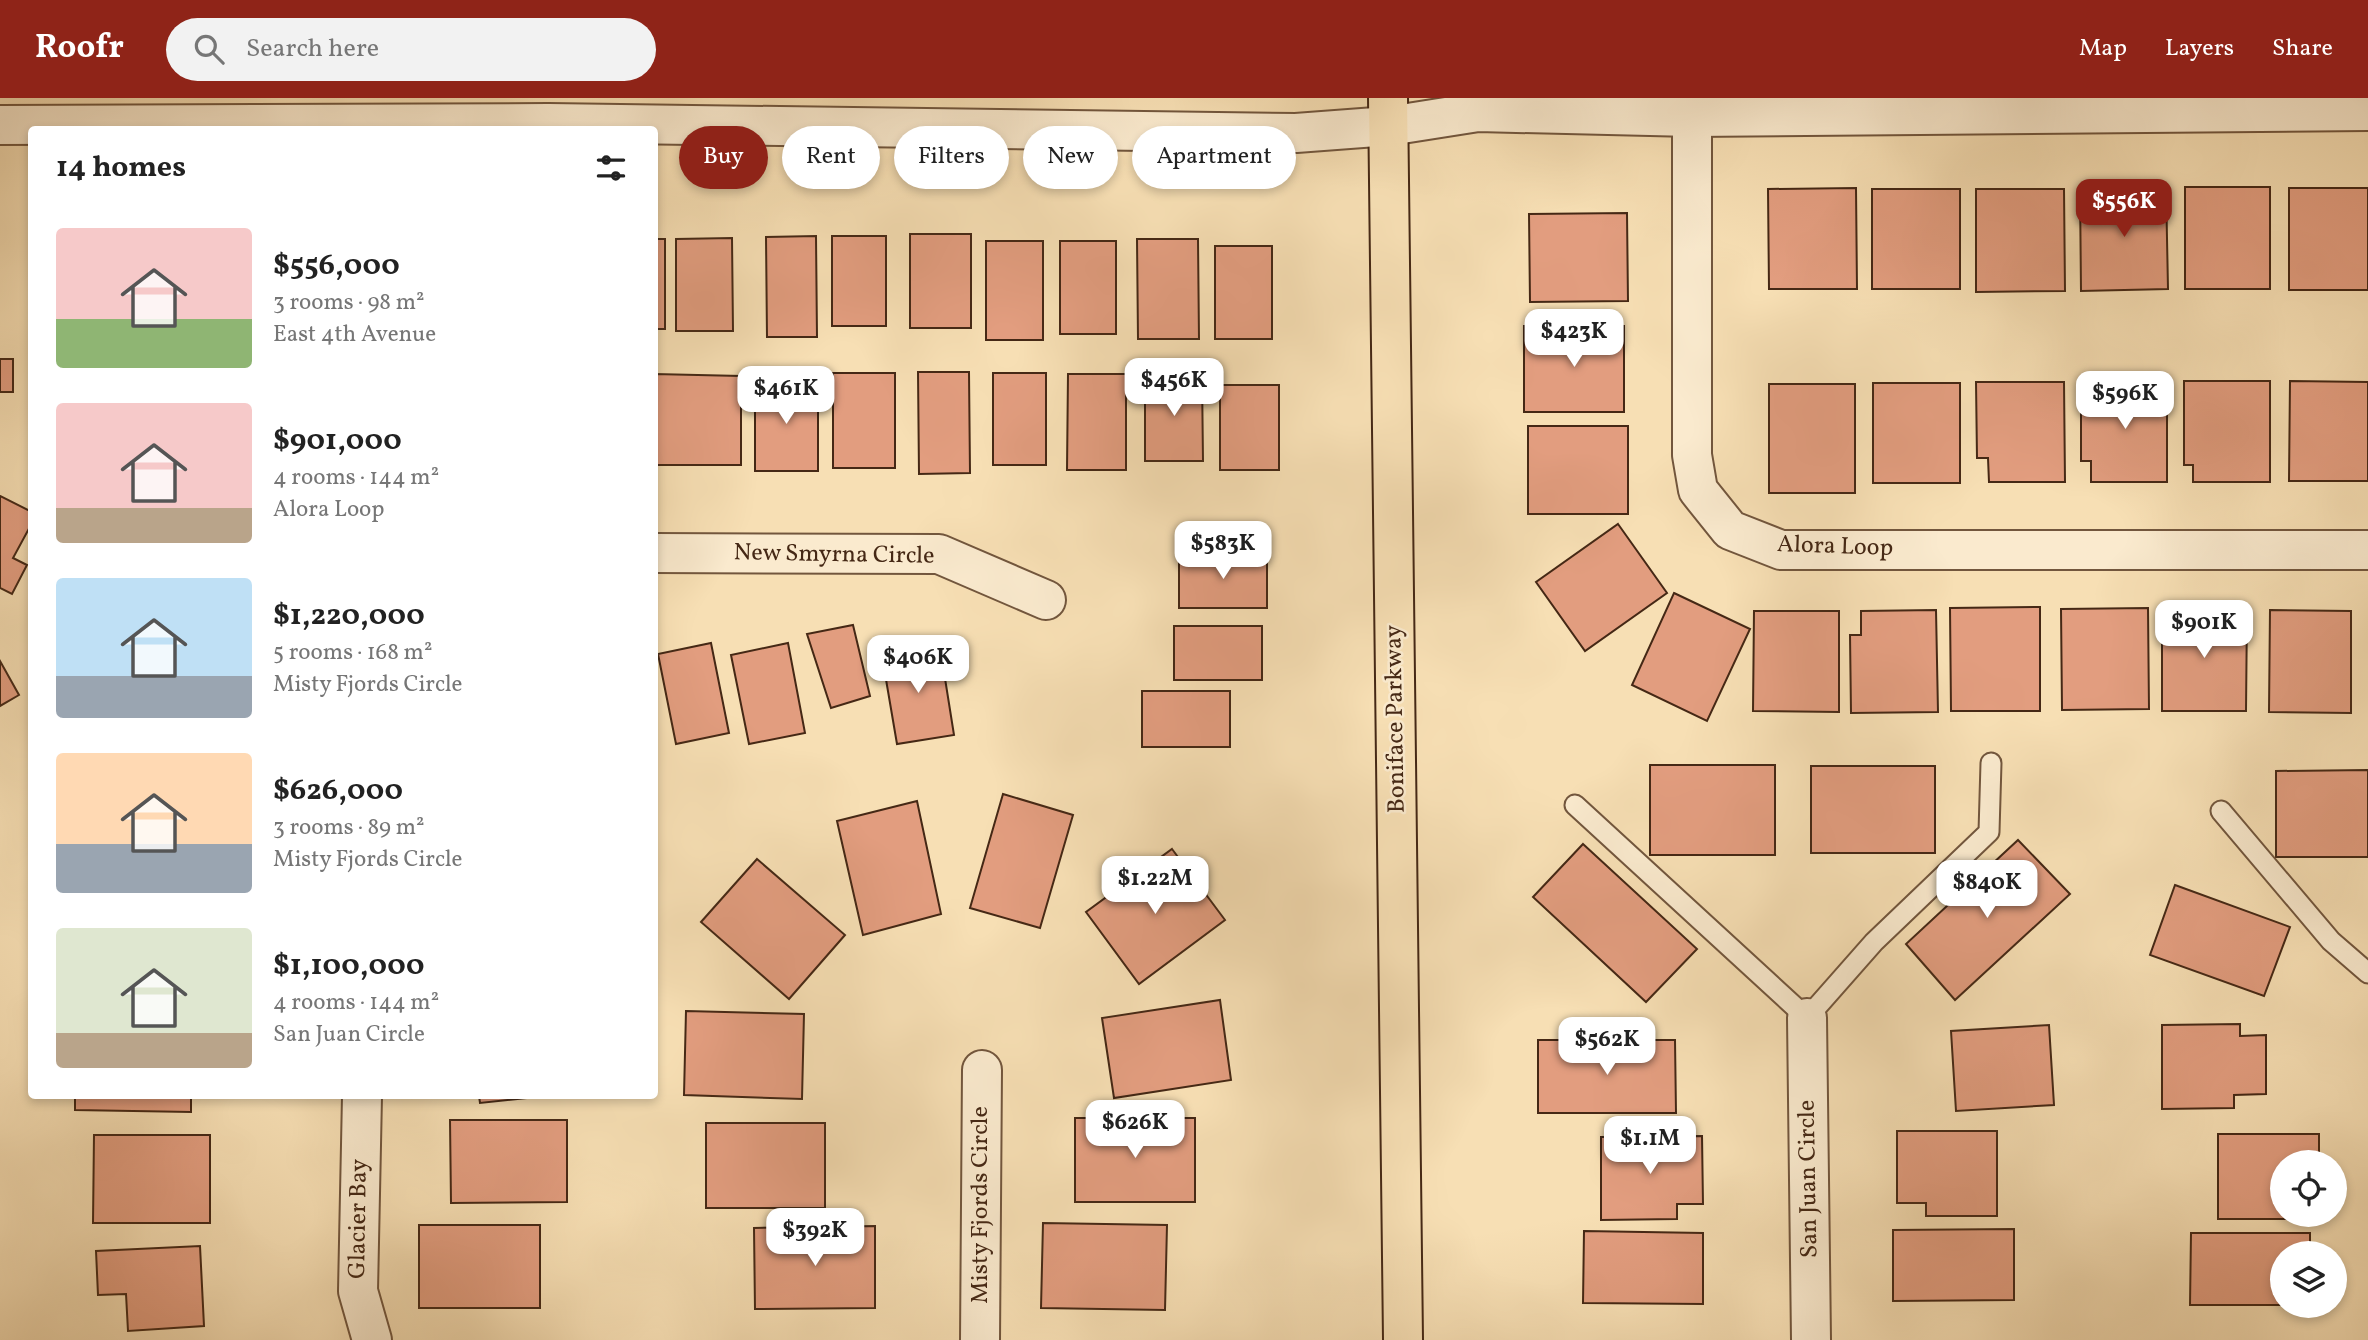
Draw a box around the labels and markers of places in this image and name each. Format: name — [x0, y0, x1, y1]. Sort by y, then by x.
pin: $556K — [2075, 180, 2173, 239]
pin: $423K — [1525, 310, 1623, 369]
pin: $456K — [1125, 358, 1223, 418]
pin: $461K — [737, 366, 835, 426]
pin: $596K — [2076, 372, 2174, 431]
pin: $583K — [1174, 522, 1272, 581]
pin: $901K — [2155, 601, 2253, 660]
pin: $406K — [869, 636, 967, 695]
pin: $1.22M — [1098, 856, 1212, 916]
pin: $840K — [1938, 860, 2036, 920]
pin: $562K — [1558, 1018, 1656, 1077]
pin: $626K — [1086, 1100, 1184, 1160]
pin: $1.1M — [1601, 1116, 1699, 1176]
pin: $392K — [766, 1208, 864, 1268]

